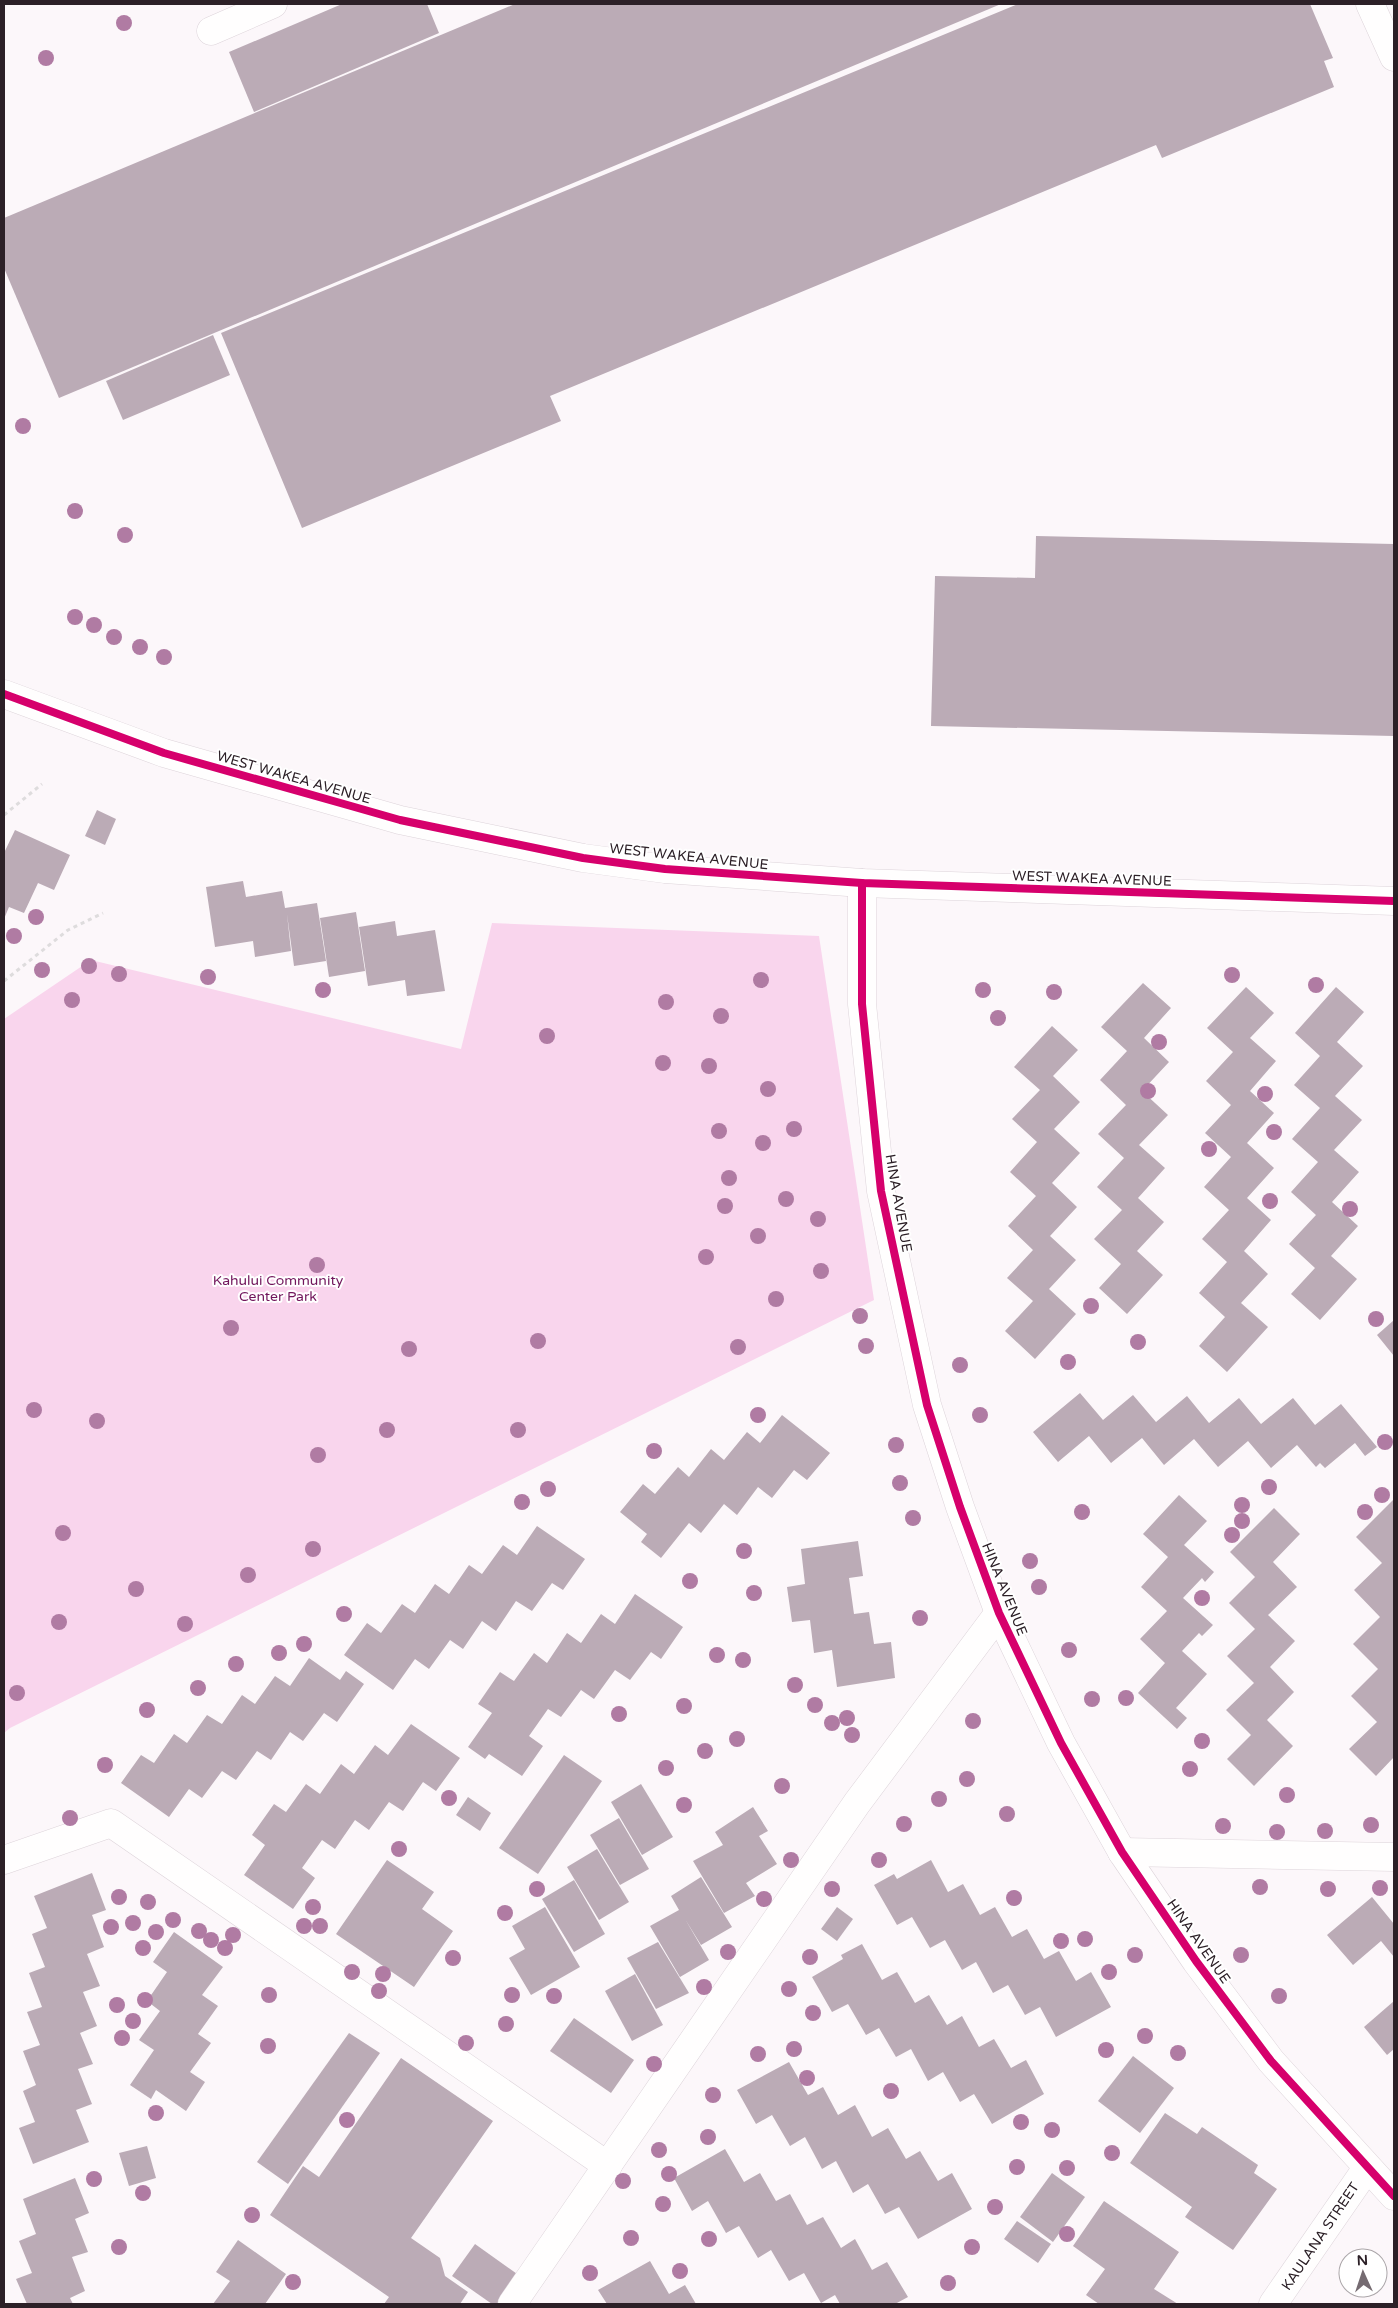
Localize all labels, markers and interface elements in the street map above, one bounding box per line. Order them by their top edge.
street label: WEST WAKEA AVENUE [215,747,373,808]
street label: WEST WAKEA AVENUE [609,840,769,873]
street label: WEST WAKEA AVENUE [1012,867,1172,890]
street label: HINA AVENUE [882,1153,915,1253]
park label: Kahului Community Center Park [213,1272,344,1305]
street label: HINA AVENUE [978,1540,1031,1638]
street label: HINA AVENUE [1163,1896,1234,1987]
street label: KAULANA STREET [1278,2179,1362,2293]
north arrow [1338,2248,1388,2298]

